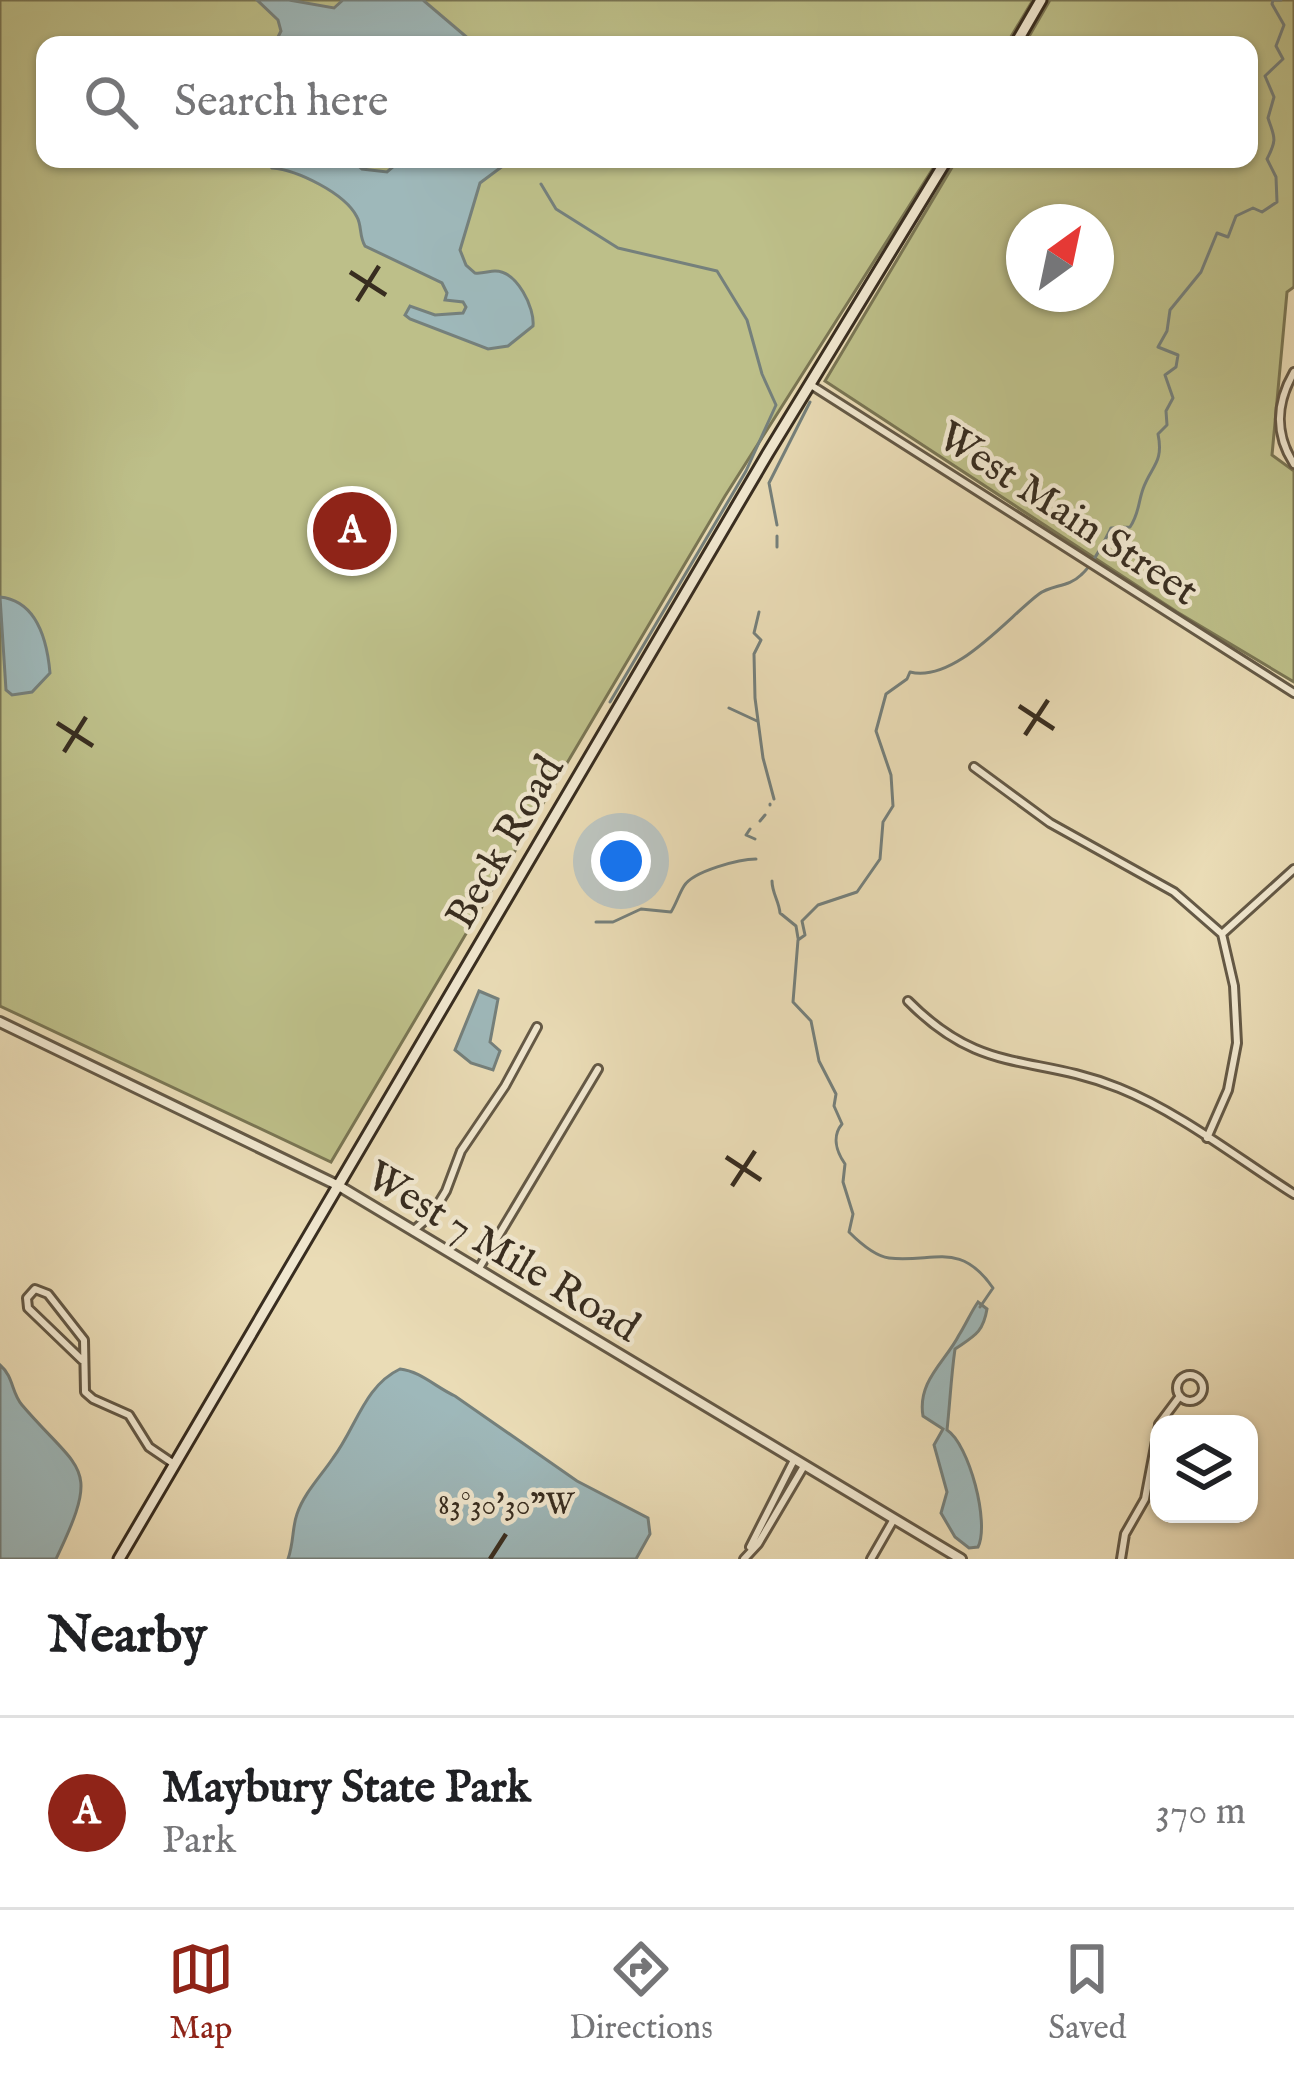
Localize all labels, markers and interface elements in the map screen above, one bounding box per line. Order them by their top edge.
search box [36,36,1258,168]
icon: search [78,69,144,135]
text: Search here [174,74,388,131]
north arrow [1006,204,1114,312]
street label: West Main Street [927,411,1207,619]
pin: A [313,486,391,576]
street label: Beck Road [435,746,577,939]
your location [591,831,651,891]
street label: West 7 Mile Road [356,1151,649,1356]
map controls [1150,1415,1258,1523]
button: layers [1150,1415,1258,1523]
text: 83°30'30"W [438,1487,575,1525]
text: Nearby [48,1605,207,1670]
text: Maybury State Park [162,1760,531,1817]
text: A [74,1788,100,1837]
text: 370 m [1155,1788,1246,1837]
text: Park [162,1817,236,1866]
tab: Map [168,1936,234,2050]
tab: Directions [569,1936,713,2050]
tab: Saved [1048,1936,1126,2050]

